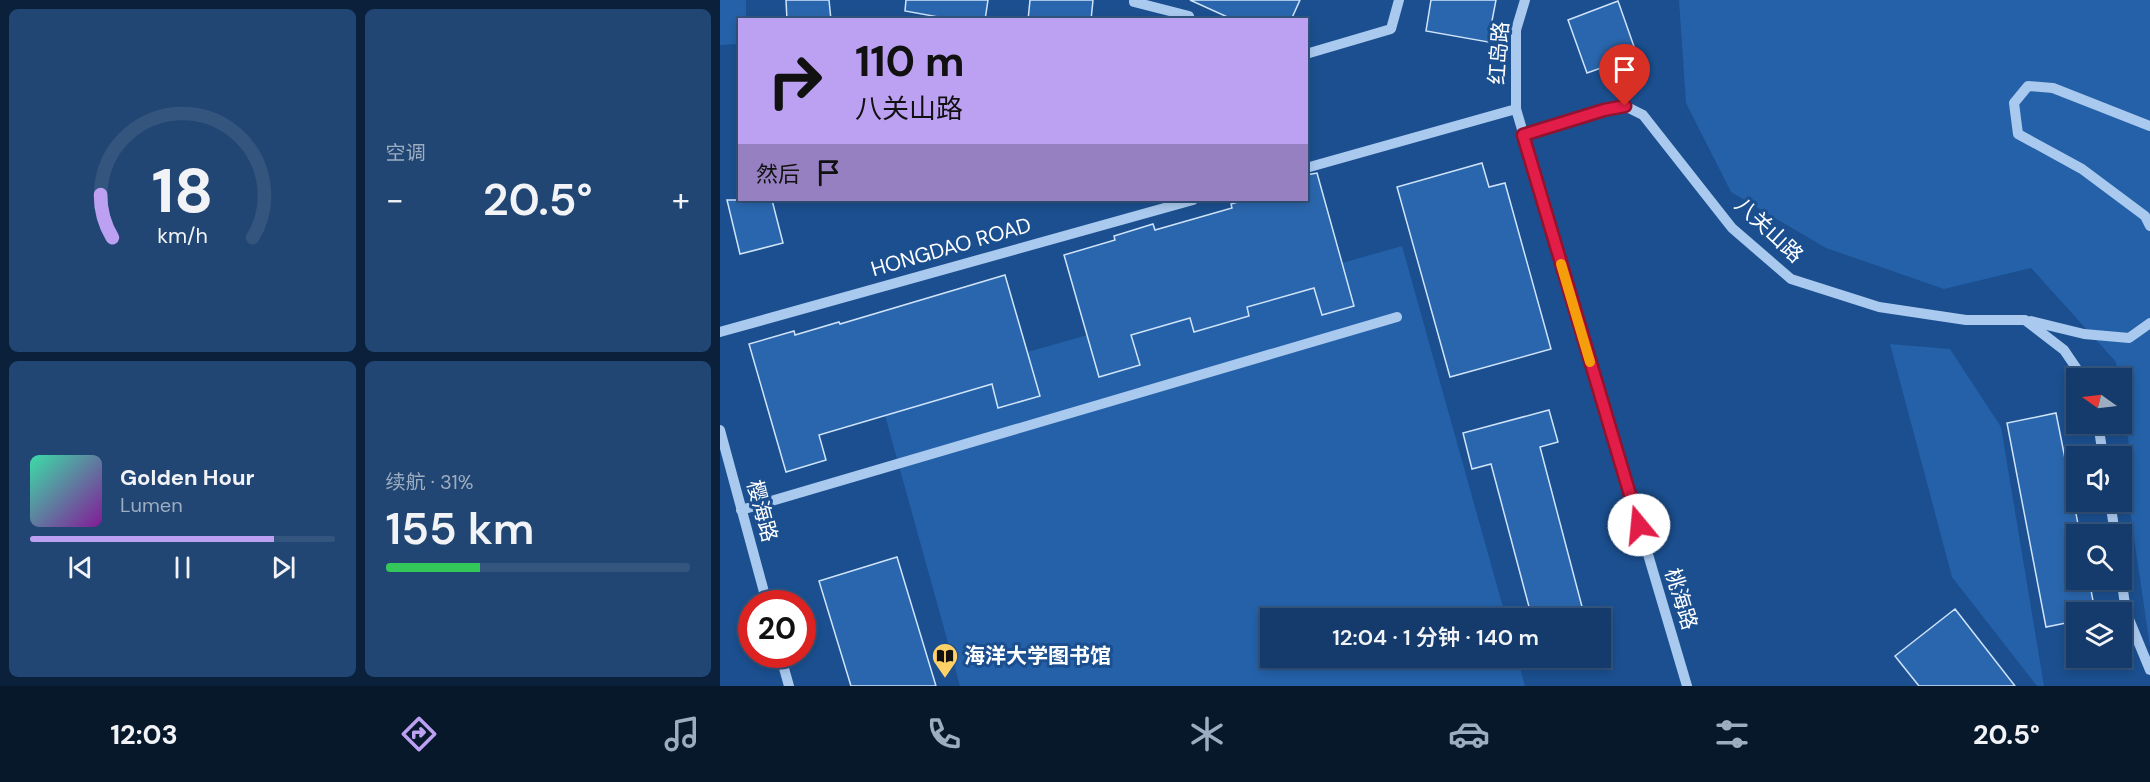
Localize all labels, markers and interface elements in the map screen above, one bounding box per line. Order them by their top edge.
street label: 红岛路 [1483,21,1515,85]
text: 110 m [855,34,965,89]
icon: right [756,42,834,120]
pin [1599,44,1650,106]
icon: arrive [1608,53,1641,86]
text: 八关山路 [855,91,963,126]
text: 空调 [386,140,426,166]
text: 18 [151,150,213,231]
icon: arrive [812,156,845,189]
text: 然后 [756,160,800,189]
text: 20.5° [483,170,593,229]
text: − [386,178,404,221]
text: + [672,178,690,221]
street label: 八关山路 [1729,191,1809,269]
street label: HONGDAO ROAD [868,211,1034,283]
text: km/h [157,222,208,250]
north arrow [2066,368,2132,434]
map controls [2066,368,2132,668]
button: sound [2066,446,2132,512]
text: Golden Hour [120,463,255,492]
text: 续航 · 31% [386,469,474,495]
street label: 樱海路 [740,477,784,545]
text: Lumen [120,492,183,518]
position arrow [1607,493,1671,557]
text: 155 km [386,499,534,558]
button: search [2066,524,2132,590]
icon: previous [64,551,97,584]
icon: pause [166,551,199,584]
icon: next [267,551,300,584]
street label: 桃海路 [1658,565,1704,633]
speed limit sign: 20 [738,590,816,668]
button: layers [2066,602,2132,668]
text: 12:04 · 1 分钟 · 140 m [1332,623,1539,652]
library icon: 海洋大学图书馆 [930,641,960,679]
place label: 海洋大学图书馆 [964,642,1111,670]
icon: directions [398,713,440,755]
icon: music [661,713,703,755]
icon: phone [923,713,965,755]
icon: climate [1186,713,1228,755]
icon: car [1448,713,1490,755]
icon: filters [1711,713,1753,755]
text: 12:03 [110,717,178,752]
text: 20.5° [1973,717,2040,752]

